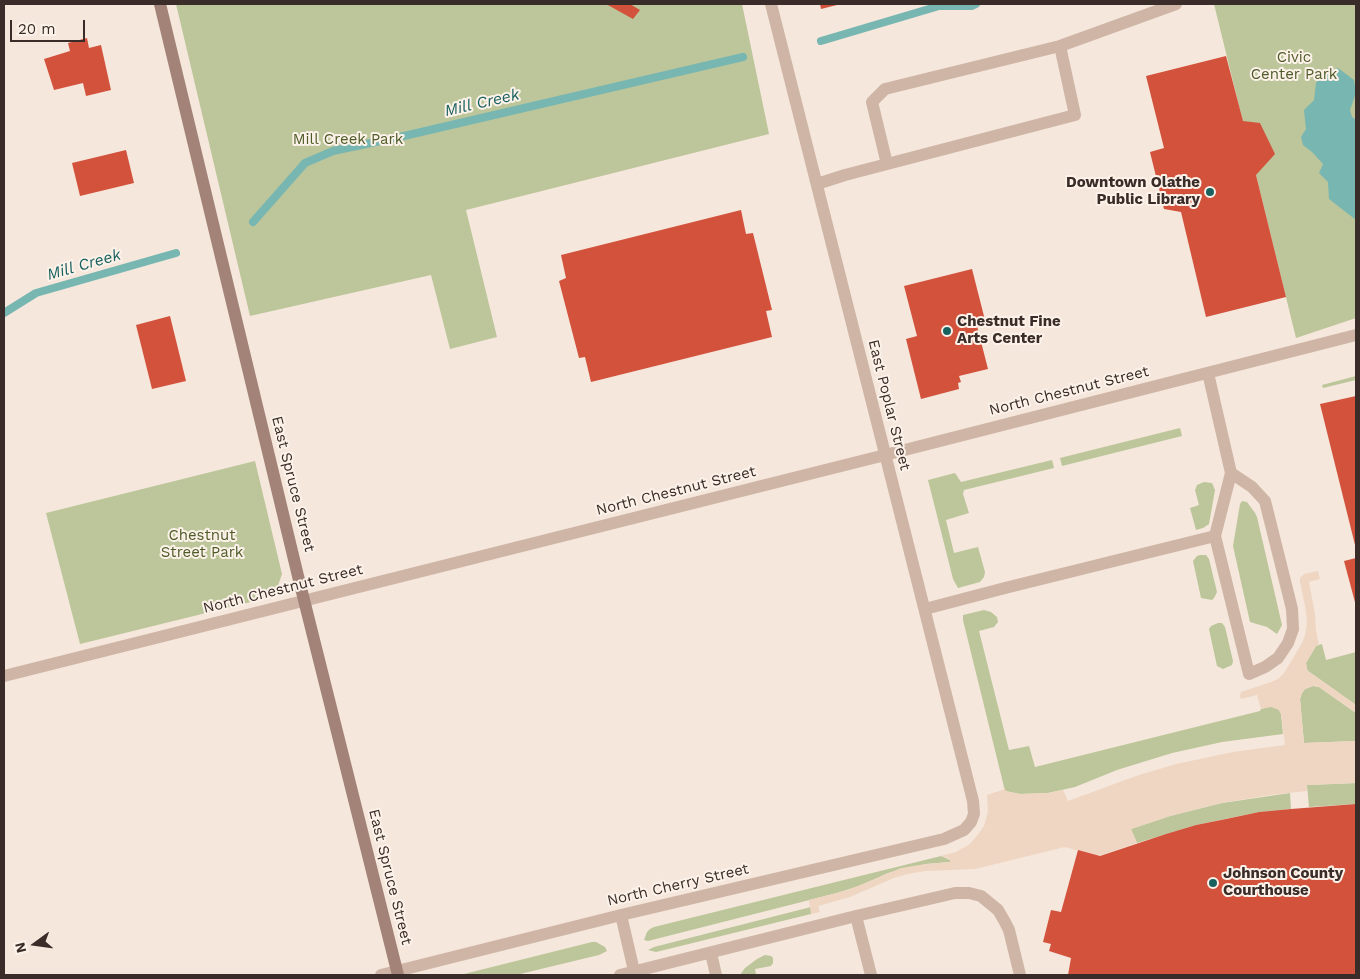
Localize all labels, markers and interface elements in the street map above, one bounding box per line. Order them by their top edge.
scale bar [12,10,88,42]
text: 20 m [18,20,56,38]
park label: Civic Center Park [1251,49,1337,84]
water label: Mill Creek [443,85,521,121]
park label: Mill Creek Park [293,131,403,149]
place label: Downtown Olathe Public Library [1066,174,1200,209]
marker: Downtown Olathe Public Library [1204,186,1216,198]
water label: Mill Creek [45,245,123,285]
place label: Chestnut Fine Arts Center [957,313,1061,348]
marker: Chestnut Fine Arts Center [941,325,953,337]
street label: East Poplar Street [864,338,914,472]
street label: North Chestnut Street [987,362,1151,420]
street label: East Spruce Street [267,414,319,554]
street label: North Chestnut Street [594,462,758,520]
park label: Chestnut Street Park [161,527,243,562]
street label: North Chestnut Street [201,560,365,618]
street label: East Spruce Street [364,807,416,947]
street label: North Cherry Street [605,860,751,910]
place label: Johnson County Courthouse [1223,865,1343,900]
marker: Johnson County Courthouse [1207,877,1219,889]
north arrow [10,919,60,969]
text: N [11,941,29,955]

